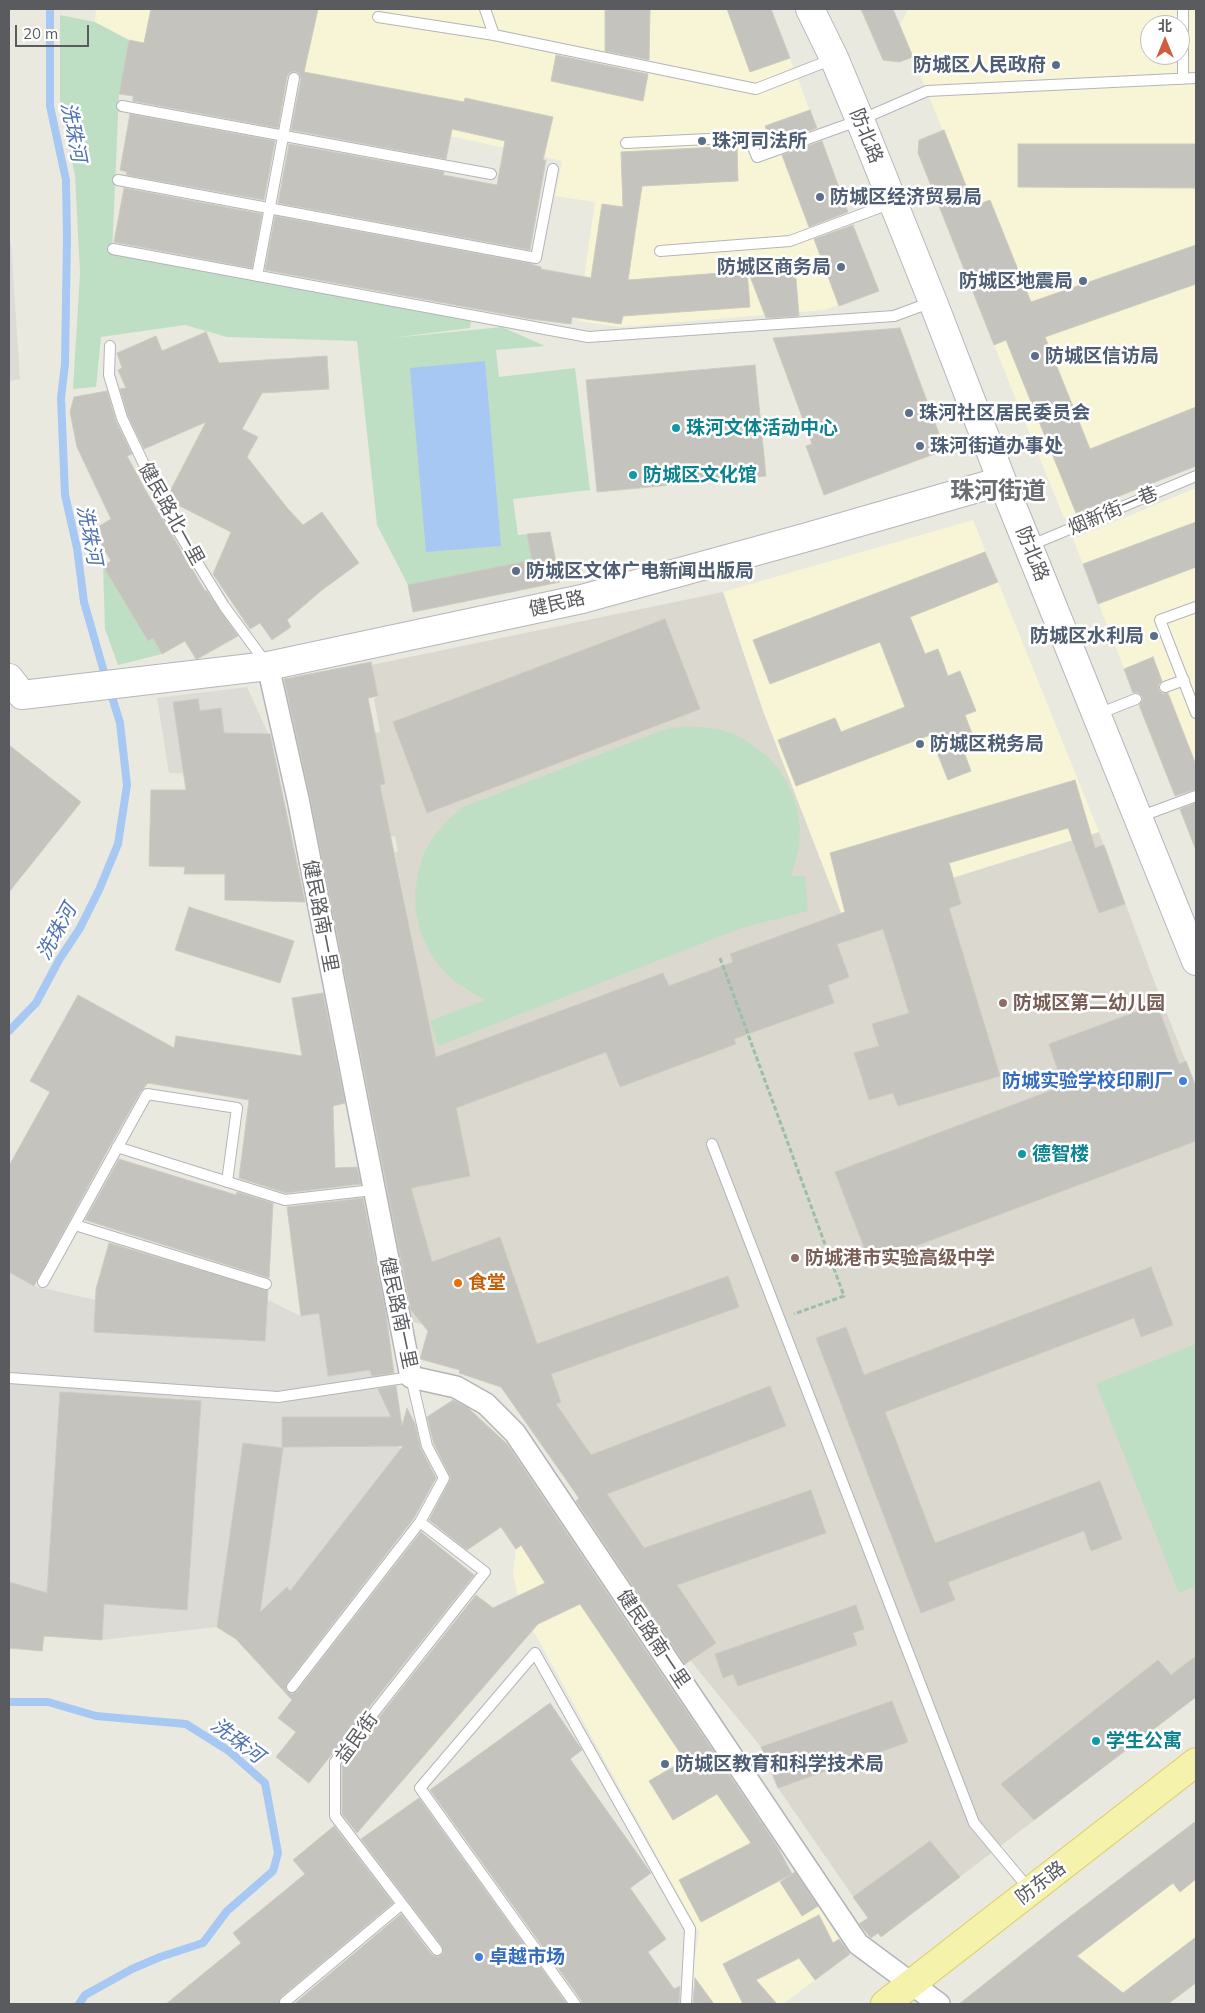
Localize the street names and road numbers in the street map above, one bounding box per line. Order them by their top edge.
street label: 防北路 [845,105,887,167]
street label: 健民路北一里 [133,459,209,569]
street label: 烟新街一巷 [1065,482,1161,540]
street label: 防北路 [1011,523,1053,585]
street label: 健民路 [527,586,587,622]
street label: 健民路南一里 [298,858,342,974]
street label: 健民路南一里 [375,1255,421,1371]
street label: 健民路南一里 [612,1585,694,1693]
street label: 益民街 [331,1708,383,1768]
street label: 防东路 [1012,1856,1070,1910]

